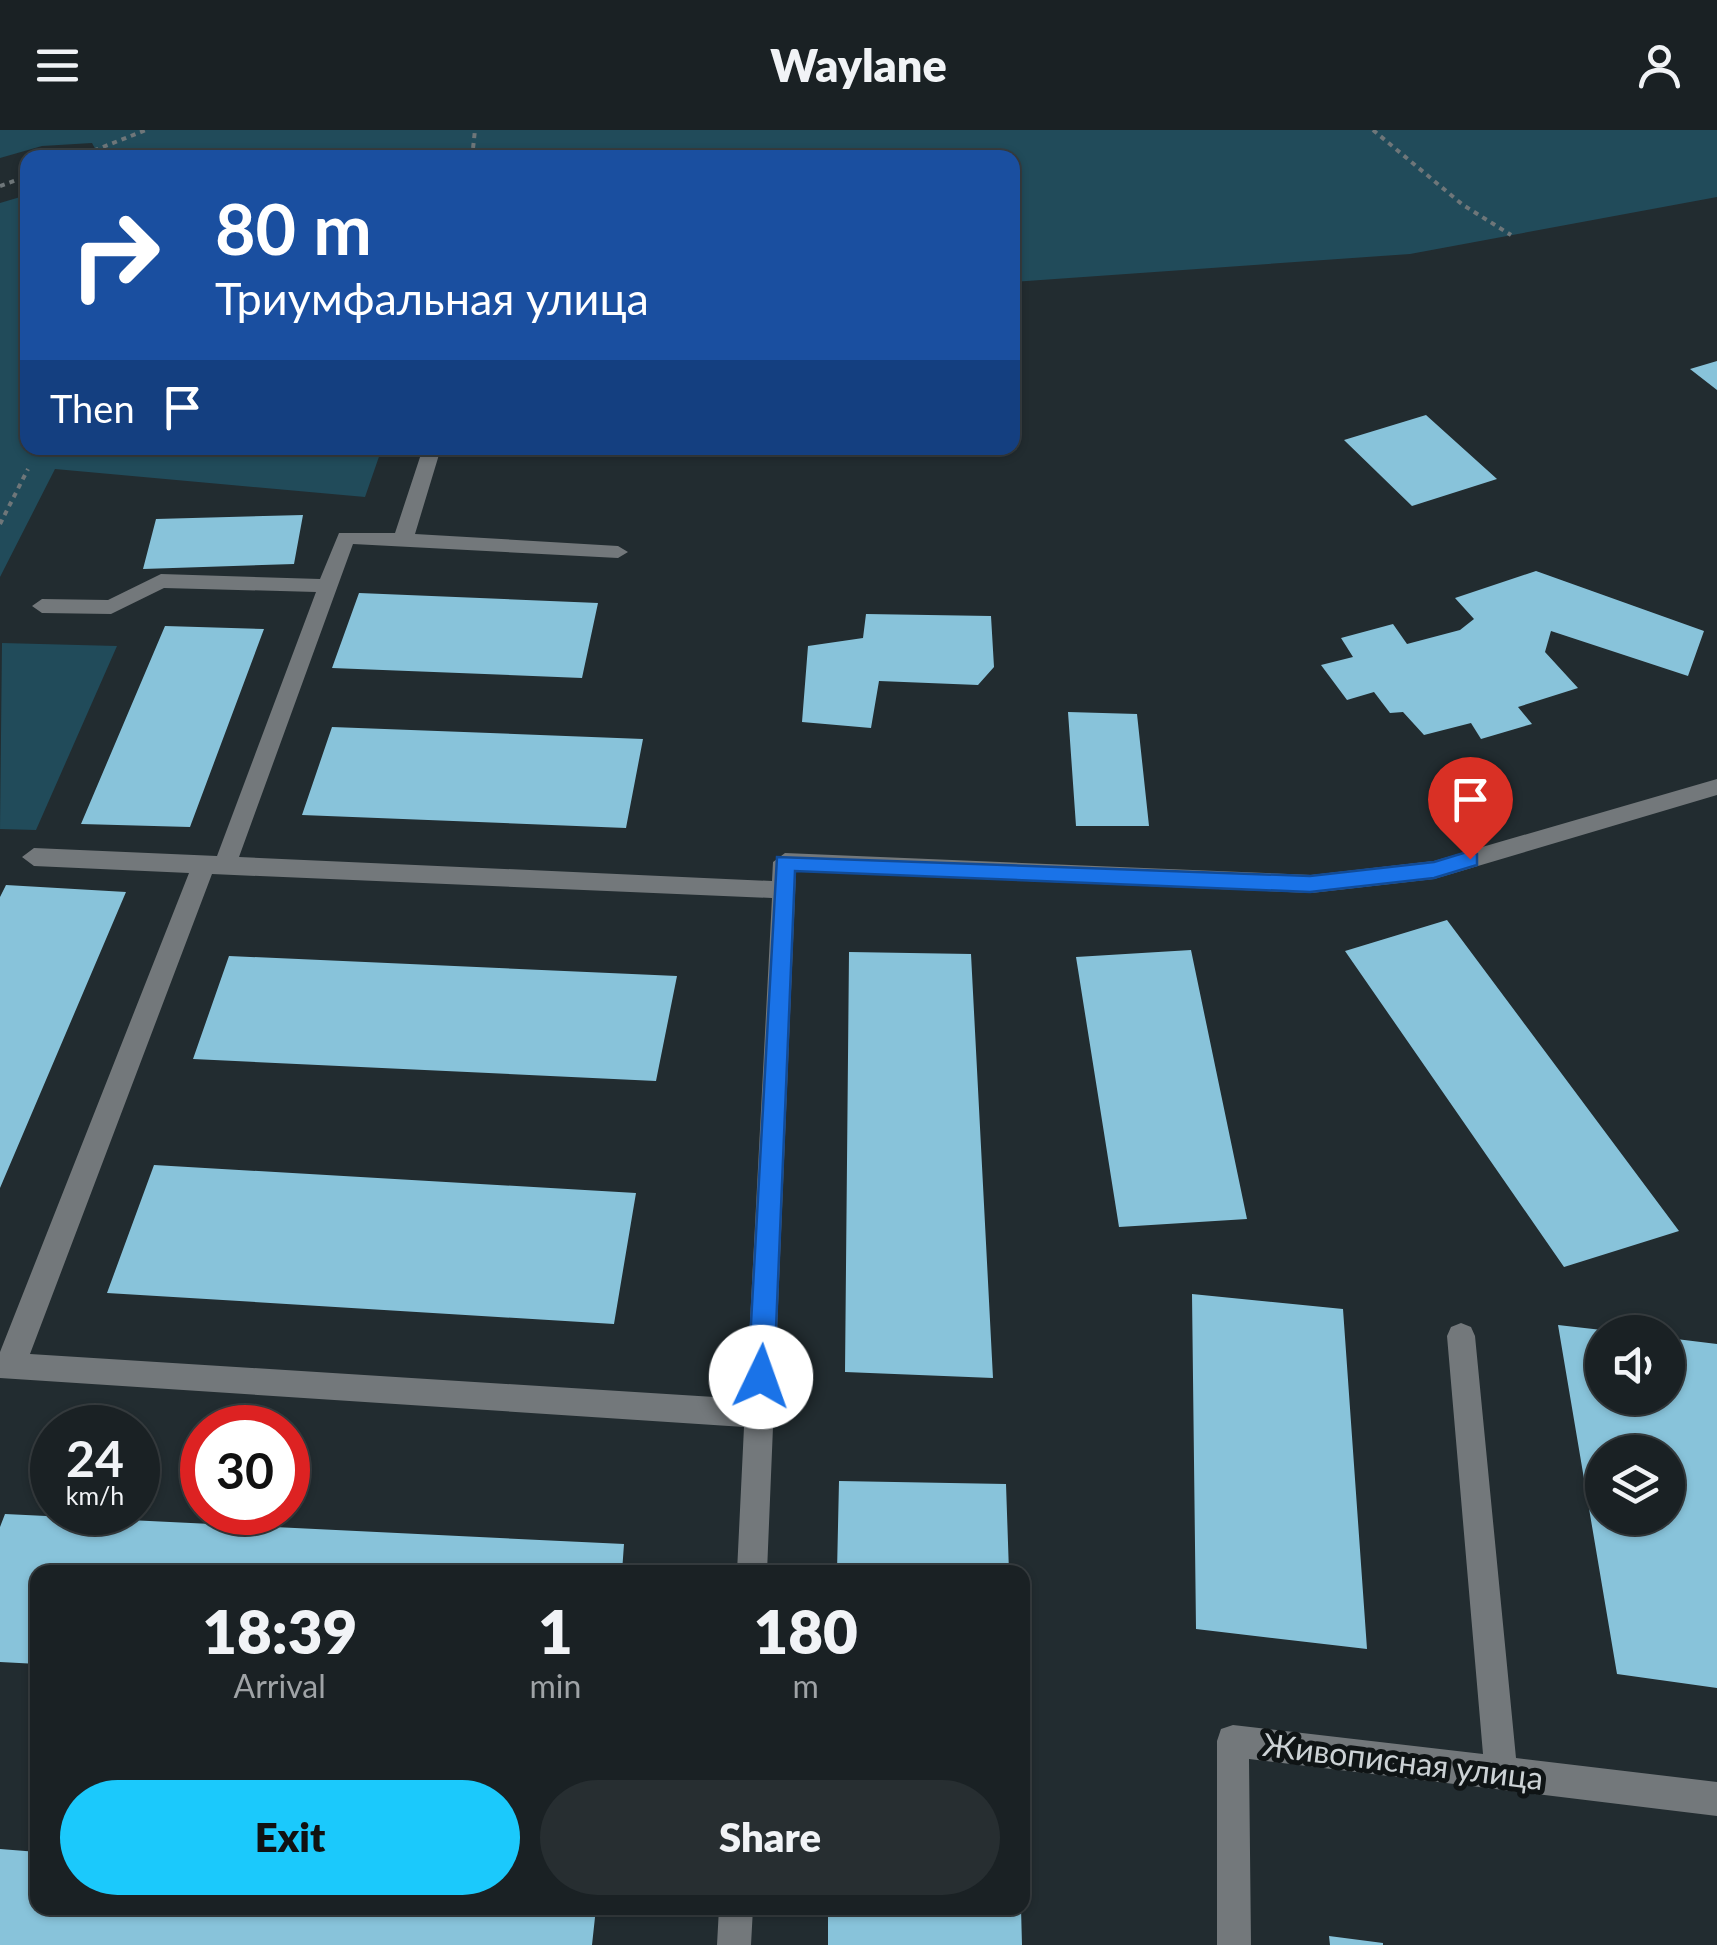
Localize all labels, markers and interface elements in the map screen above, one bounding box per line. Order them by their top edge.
icon: menu [30,38,85,93]
text: Waylane [770,38,947,92]
icon: person [1632,38,1687,93]
text: 80 m [215,186,372,270]
icon: right [50,190,180,320]
text: Триумфальная улица [215,271,649,325]
icon: arrive [155,380,210,435]
text: Then [50,385,135,431]
pin [1428,757,1513,860]
icon: arrive [1443,772,1498,827]
map controls [1585,1315,1685,1535]
button: sound [1585,1315,1685,1415]
position arrow [709,1325,813,1429]
speed limit sign: 30 [180,1405,310,1535]
text: 24 [66,1428,124,1488]
button: layers [1585,1435,1685,1535]
text: km/h [66,1480,124,1510]
text: 18:39 [202,1595,357,1667]
text: 1 [538,1595,573,1667]
text: 180 [753,1595,858,1667]
text: Arrival [234,1666,326,1705]
text: min [529,1666,581,1705]
text: m [792,1666,819,1705]
street label: Живописная улица [1261,1724,1546,1797]
button: Exit [60,1780,520,1895]
button: Share [540,1780,1000,1895]

